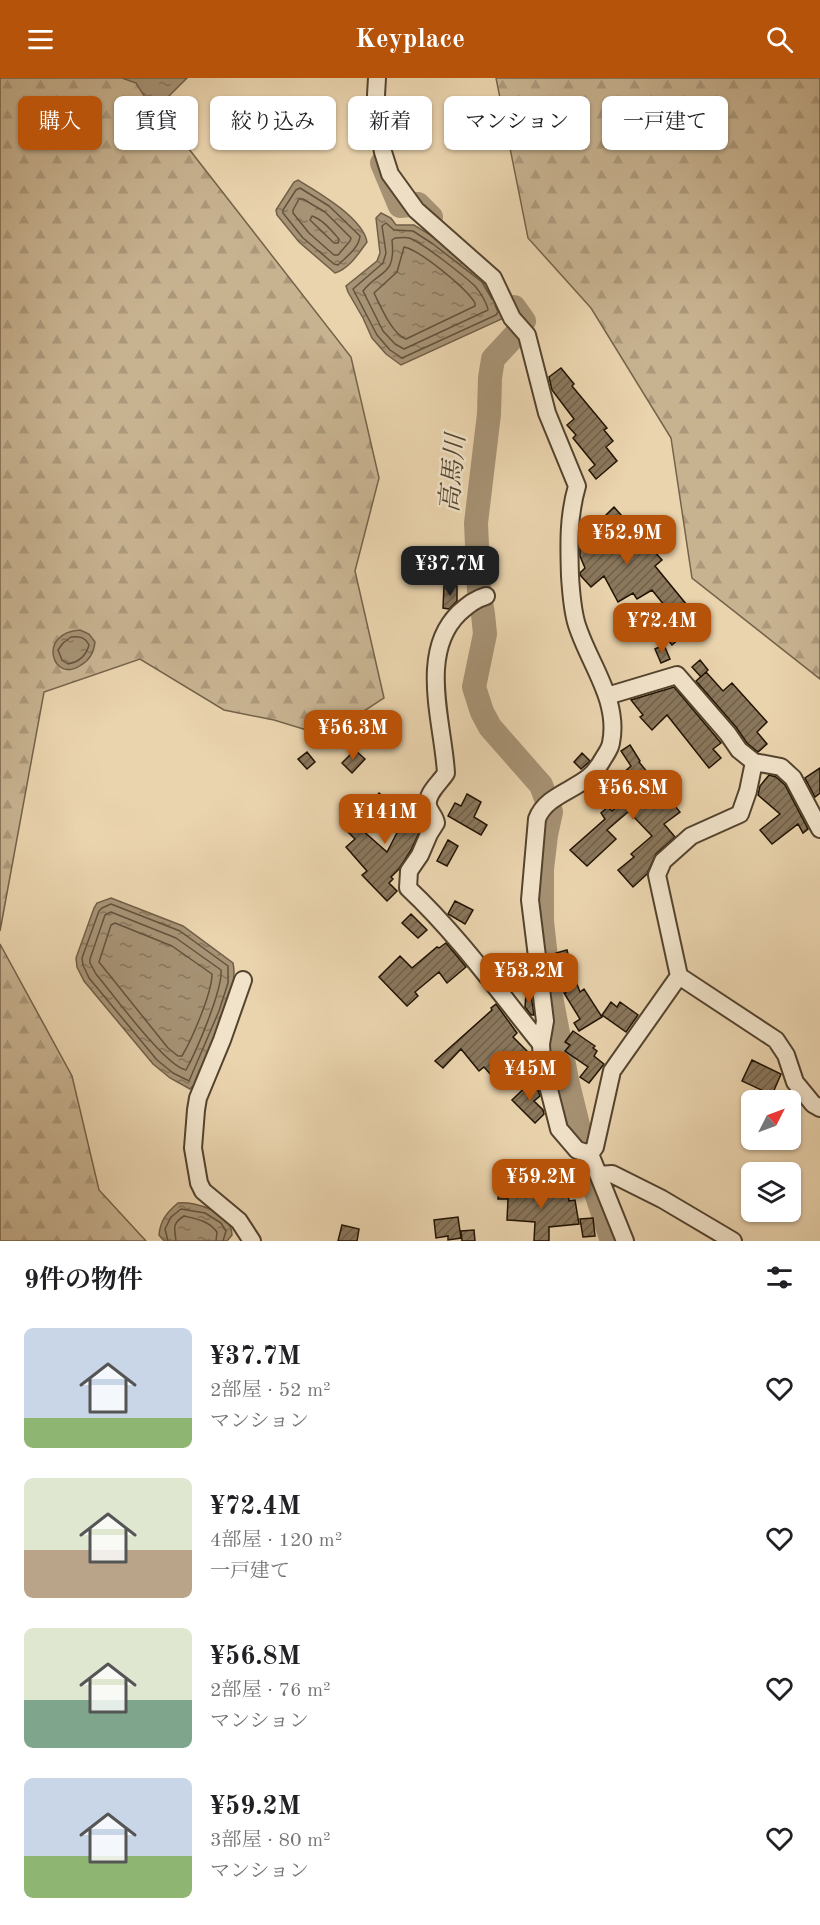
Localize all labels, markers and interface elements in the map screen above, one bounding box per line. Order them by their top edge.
icon: menu [24,23,57,56]
icon: search [763,23,796,56]
text: Keyplace [355,26,465,53]
chip: 購入 [18,96,102,150]
chip: 賃貸 [114,96,198,150]
chip: 絞り込み [210,96,336,150]
chip: 新着 [348,96,432,150]
chip: マンション [444,96,590,150]
chip: 一戸建て [602,96,728,150]
water label: 高馬川 [436,430,471,513]
pin: ¥52.9M [578,515,676,566]
text: ¥52.9M [592,524,662,544]
pin: ¥37.7M [401,546,499,597]
text: ¥37.7M [415,555,485,575]
pin: ¥72.4M [613,603,711,654]
text: ¥72.4M [627,612,697,632]
pin: ¥56.3M [304,710,402,761]
text: ¥56.3M [318,719,388,739]
pin: ¥56.8M [584,770,682,821]
text: ¥56.8M [598,779,668,799]
pin: ¥141M [343,794,427,845]
text: ¥141M [353,803,417,823]
pin: ¥53.2M [480,953,578,1004]
text: ¥53.2M [494,962,564,982]
pin: ¥45M [494,1051,566,1102]
text: ¥45M [504,1060,556,1080]
north arrow [741,1090,801,1150]
map controls [741,1090,801,1222]
pin: ¥59.2M [492,1159,590,1210]
button: layers [741,1162,801,1222]
text: ¥59.2M [506,1168,576,1188]
icon: filters [763,1261,796,1294]
text: 9件の物件 [24,1268,143,1294]
text: ¥37.7M [210,1344,301,1370]
icon: home [72,1352,144,1424]
icon: heart [763,1372,796,1405]
text: 2部屋 · 52 m² [210,1381,331,1401]
text: マンション [210,1412,309,1432]
text: ¥72.4M [210,1494,301,1520]
icon: home [72,1502,144,1574]
icon: heart [763,1522,796,1555]
text: 4部屋 · 120 m² [210,1531,342,1551]
text: 一戸建て [210,1562,290,1582]
text: ¥56.8M [210,1644,301,1670]
icon: home [72,1652,144,1724]
icon: heart [763,1672,796,1705]
text: 2部屋 · 76 m² [210,1681,331,1701]
text: マンション [210,1712,309,1732]
text: ¥59.2M [210,1794,301,1820]
icon: home [72,1802,144,1874]
icon: heart [763,1822,796,1855]
text: 3部屋 · 80 m² [210,1831,331,1851]
text: マンション [210,1862,309,1882]

